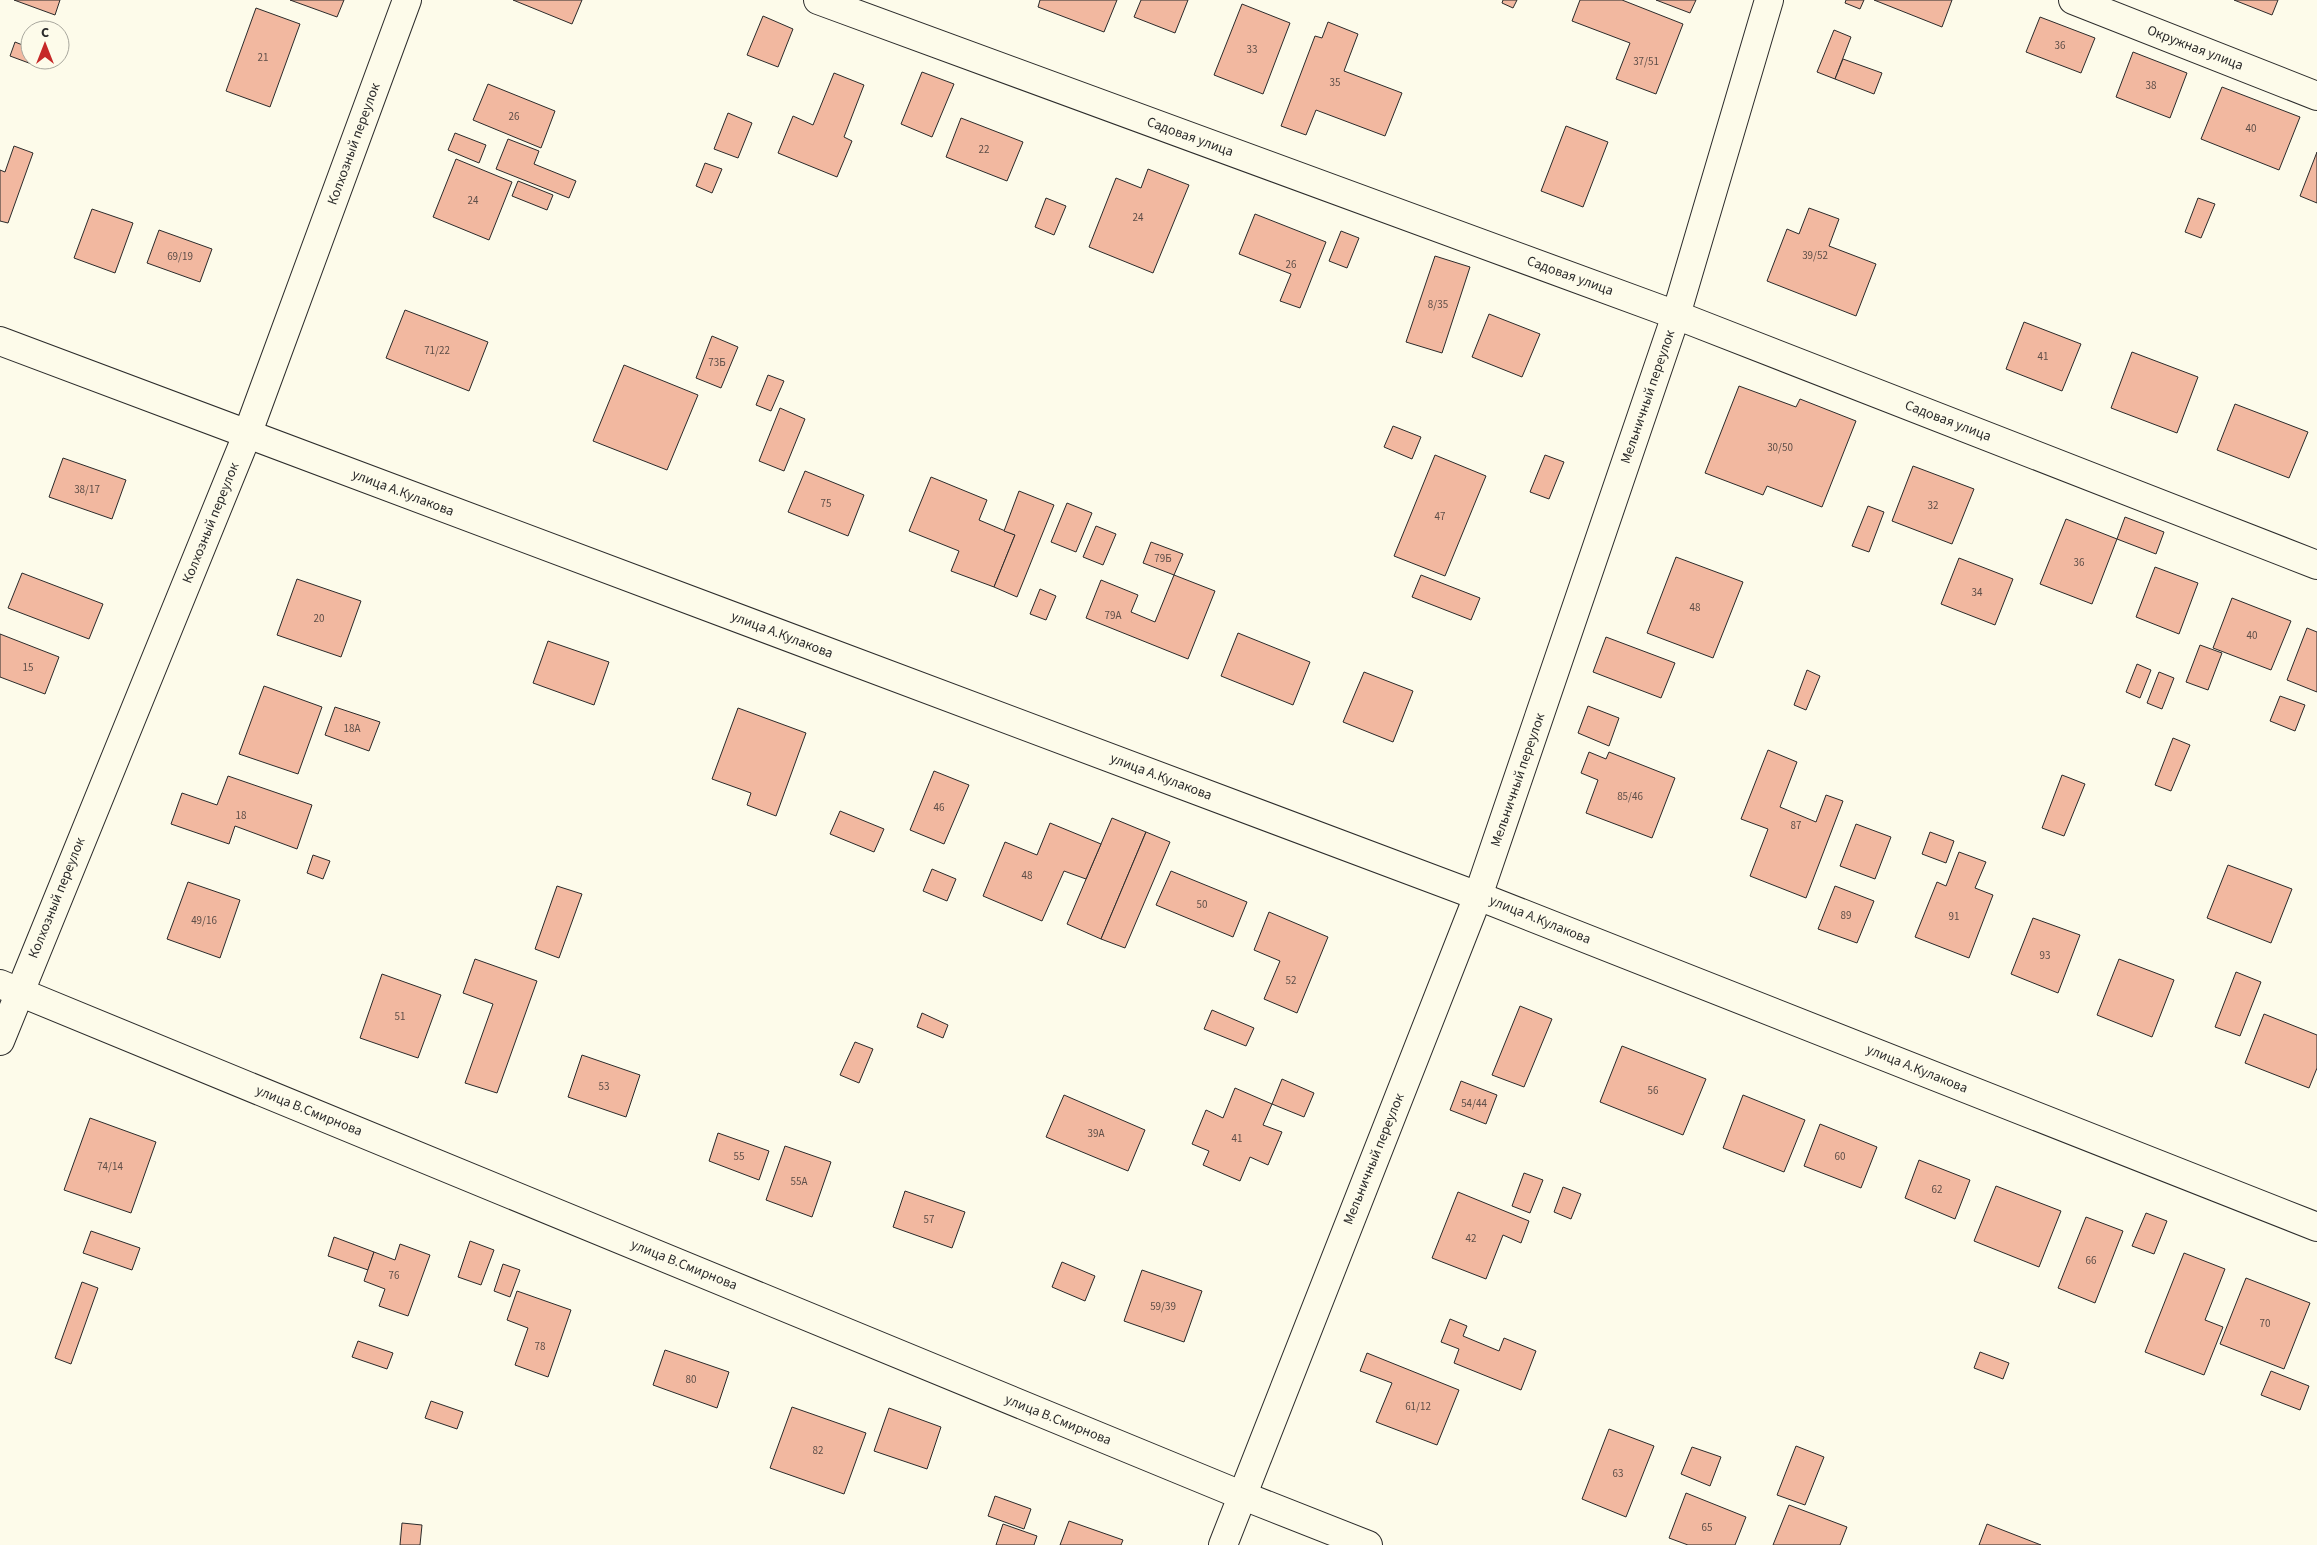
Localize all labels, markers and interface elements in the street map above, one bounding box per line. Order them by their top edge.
north arrow [20,20,70,70]
street label: Окружная улица [2144,20,2246,76]
text: С [41,23,49,43]
house number: 36 [2055,38,2066,53]
house number: 33 [1247,42,1257,57]
house number: 21 [258,50,268,65]
house number: 37/51 [1633,54,1659,69]
house number: 35 [1330,75,1340,90]
house number: 38 [2146,78,2157,93]
street label: Колхозный переулок [323,80,385,208]
house number: 26 [509,109,520,124]
street label: Садовая улица [1144,112,1236,162]
house number: 40 [2246,121,2256,136]
house number: 22 [979,142,989,157]
house number: 24 [468,193,479,208]
house number: 24 [1133,210,1144,225]
house number: 39/52 [1802,248,1828,263]
house number: 69/19 [167,249,193,264]
street label: Садовая улица [1524,251,1616,301]
house number: 26 [1286,257,1297,272]
house number: 8/35 [1428,297,1448,312]
street label: Мельничный переулок [1616,327,1680,467]
house number: 71/22 [424,343,450,358]
house number: 41 [2038,349,2048,364]
house number: 73Б [708,355,726,370]
street label: Садовая улица [1902,395,1994,447]
house number: 30/50 [1767,440,1793,455]
street label: Колхозный переулок [178,460,244,586]
street label: улица А.Кулакова [349,464,457,522]
house number: 38/17 [74,482,100,497]
house number: 75 [821,496,831,511]
house number: 32 [1928,498,1938,513]
house number: 47 [1435,509,1445,524]
house number: 79Б [1154,551,1172,566]
house number: 36 [2074,555,2085,570]
house number: 34 [1972,585,1983,600]
house number: 48 [1690,600,1701,615]
street label: улица А.Кулакова [728,606,836,664]
house number: 79А [1105,608,1121,623]
house number: 20 [314,611,324,626]
house number: 40 [2247,628,2257,643]
house number: 15 [23,660,33,675]
street label: Мельничный переулок [1486,710,1550,850]
house number: 18А [344,721,360,736]
street label: улица А.Кулакова [1107,748,1215,806]
house number: 85/46 [1617,789,1643,804]
house number: 46 [934,800,945,815]
house number: 18 [236,808,247,823]
house number: 87 [1791,818,1801,833]
street label: Колхозный переулок [24,835,90,961]
house number: 48 [1022,868,1033,883]
street label: улица А.Кулакова [1486,891,1594,949]
house number: 50 [1197,897,1207,912]
house number: 89 [1841,908,1851,923]
house number: 91 [1949,909,1959,924]
house number: 49/16 [191,913,217,928]
house number: 93 [2040,948,2050,963]
house number: 52 [1286,973,1296,988]
house number: 51 [395,1009,405,1024]
street label: улица А.Кулакова [1863,1040,1971,1098]
house number: 53 [599,1079,609,1094]
street label: улица В.Смирнова [253,1080,365,1142]
house number: 56 [1648,1083,1659,1098]
street label: Мельничный переулок [1338,1090,1410,1228]
house number: 54/44 [1461,1096,1487,1111]
house number: 39А [1088,1126,1104,1141]
house number: 41 [1232,1131,1242,1146]
house number: 55 [734,1149,744,1164]
house number: 60 [1835,1149,1845,1164]
house number: 74/14 [97,1159,123,1174]
house number: 55А [791,1174,807,1189]
house number: 62 [1932,1182,1942,1197]
house number: 57 [924,1212,934,1227]
house number: 42 [1466,1231,1476,1246]
street label: улица В.Смирнова [628,1234,740,1296]
house number: 66 [2086,1253,2097,1268]
house number: 76 [389,1268,400,1283]
house number: 59/39 [1150,1299,1176,1314]
house number: 70 [2260,1316,2270,1331]
house number: 78 [535,1339,546,1354]
house number: 80 [686,1372,696,1387]
street label: улица В.Смирнова [1002,1389,1114,1451]
house number: 61/12 [1405,1399,1431,1414]
house number: 82 [813,1443,823,1458]
house number: 63 [1613,1466,1623,1481]
house number: 65 [1702,1520,1712,1535]

